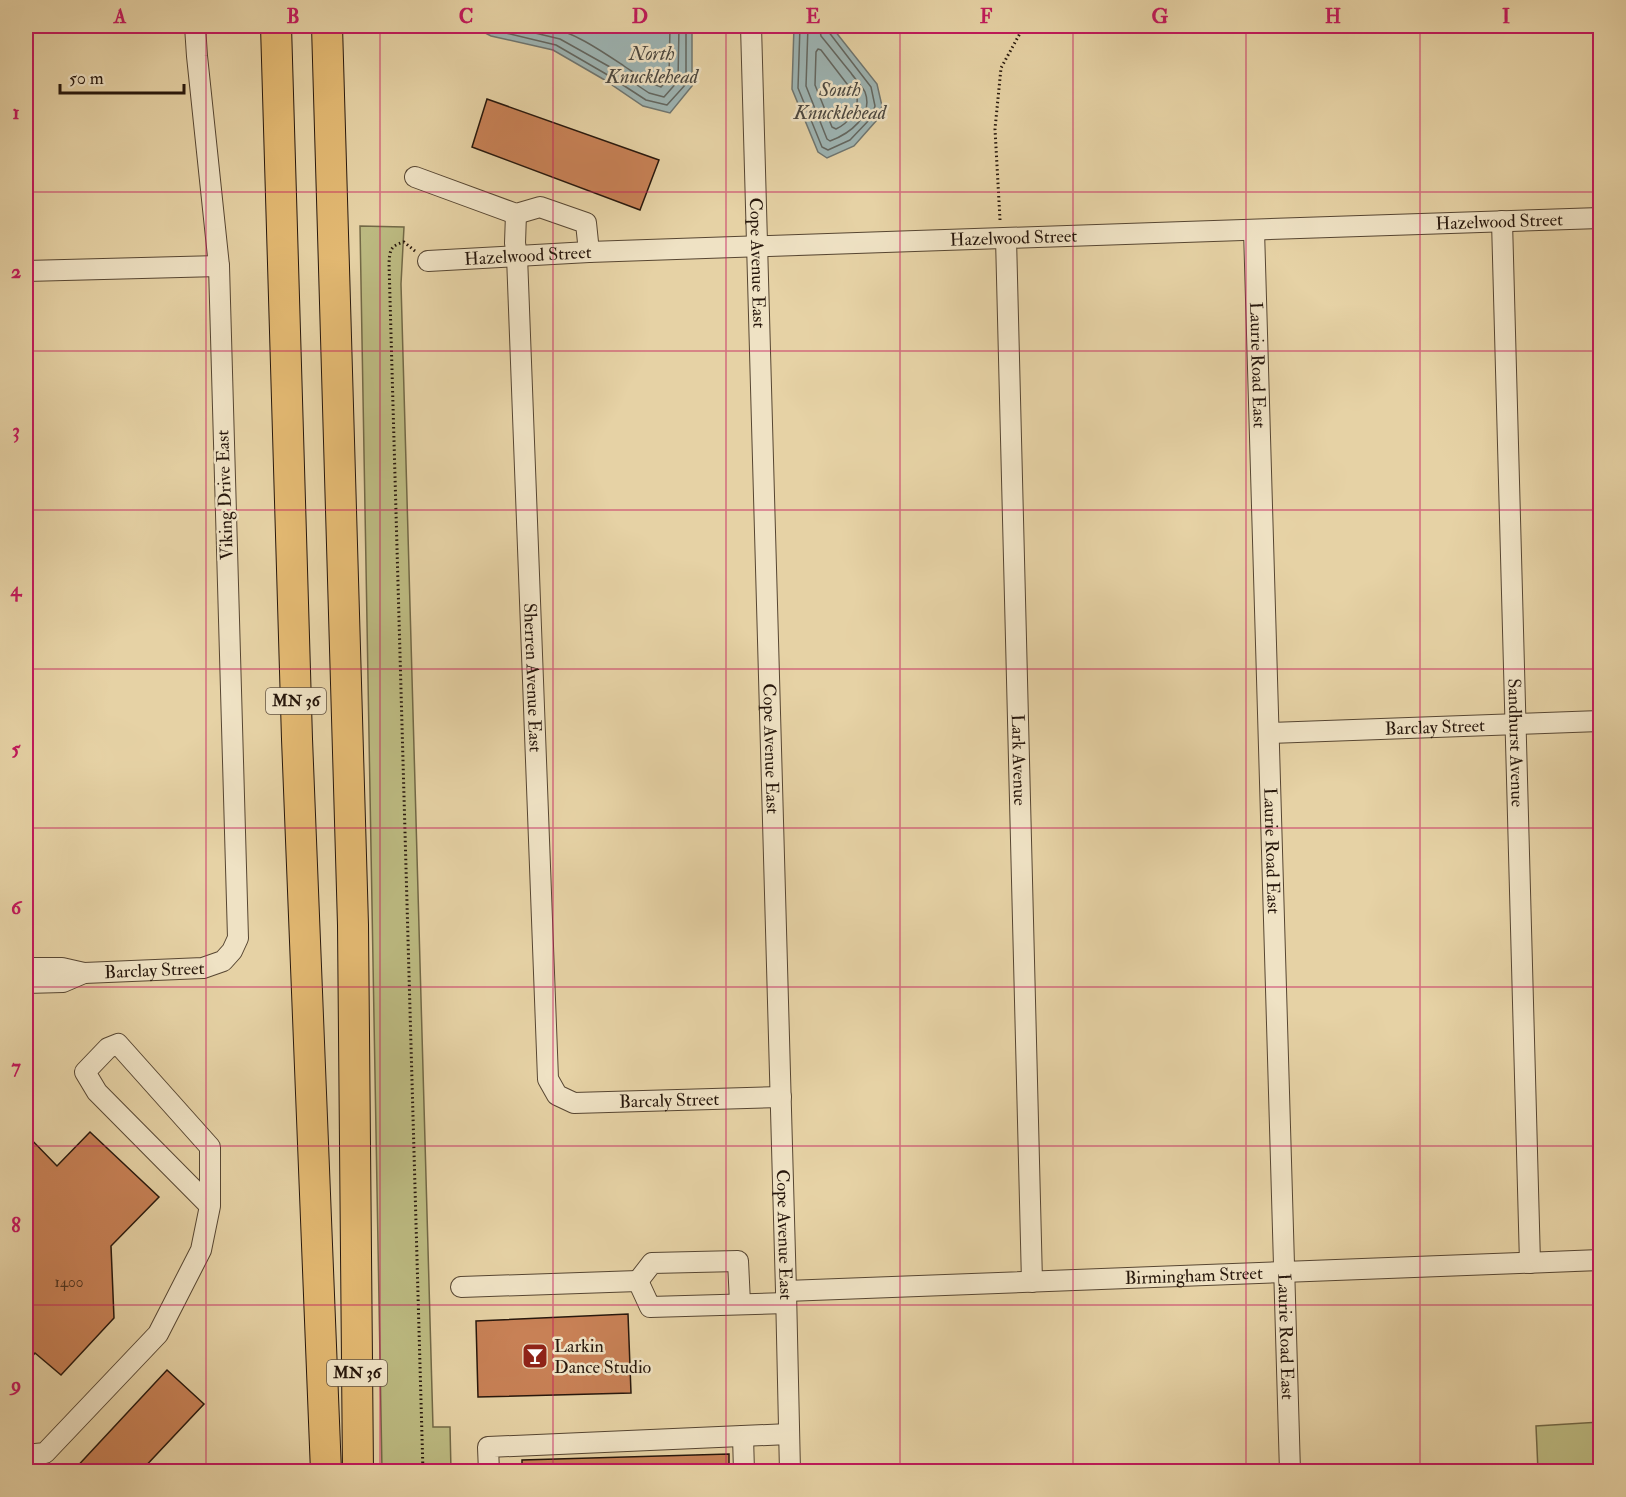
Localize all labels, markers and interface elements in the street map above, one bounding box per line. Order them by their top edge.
text: A [113,4,127,29]
text: B [286,4,300,29]
text: C [459,4,473,29]
text: D [632,4,648,29]
text: E [806,4,821,29]
text: F [980,4,993,29]
text: G [1152,4,1169,29]
text: H [1325,4,1341,29]
text: I [1502,4,1510,29]
water label: North Knucklehead [605,41,700,89]
scale bar [60,57,184,95]
text: 50 m [69,67,104,90]
water label: South Knucklehead [793,77,888,125]
text: 1 [12,100,20,125]
street label: Cope Avenue East [744,197,771,329]
street label: Hazelwood Street [1435,208,1563,235]
street label: Hazelwood Street [949,224,1078,251]
street label: Hazelwood Street [464,240,592,270]
text: 2 [11,259,21,284]
street label: Laurie Road East [1245,301,1271,429]
text: 3 [12,418,20,443]
street label: Viking Drive East [211,429,239,560]
text: 4 [10,577,23,602]
street label: Sherren Avenue East [519,602,547,753]
street label: Sandhurst Avenue [1503,678,1529,808]
street label: Cope Avenue East [758,683,784,815]
road number: MN 36 [266,688,326,714]
street label: Lark Avenue [1006,714,1032,806]
street label: Barclay Street [1384,714,1485,740]
text: 5 [12,736,22,761]
street label: Laurie Road East [1259,787,1285,914]
text: 6 [11,895,23,920]
street label: Barclay Street [104,956,205,984]
text: 7 [11,1054,21,1079]
street label: Barcaly Street [619,1087,720,1113]
street label: Cope Avenue East [771,1169,798,1300]
text: 8 [11,1213,21,1238]
street label: Birmingham Street [1124,1261,1263,1290]
house number: 1400 [55,1273,83,1292]
street label: Laurie Road East [1273,1273,1299,1400]
place label: Larkin Dance Studio [554,1335,652,1379]
bar icon: Larkin Dance Studio [520,1341,550,1371]
road number: MN 36 [327,1360,387,1386]
text: 9 [9,1372,21,1397]

